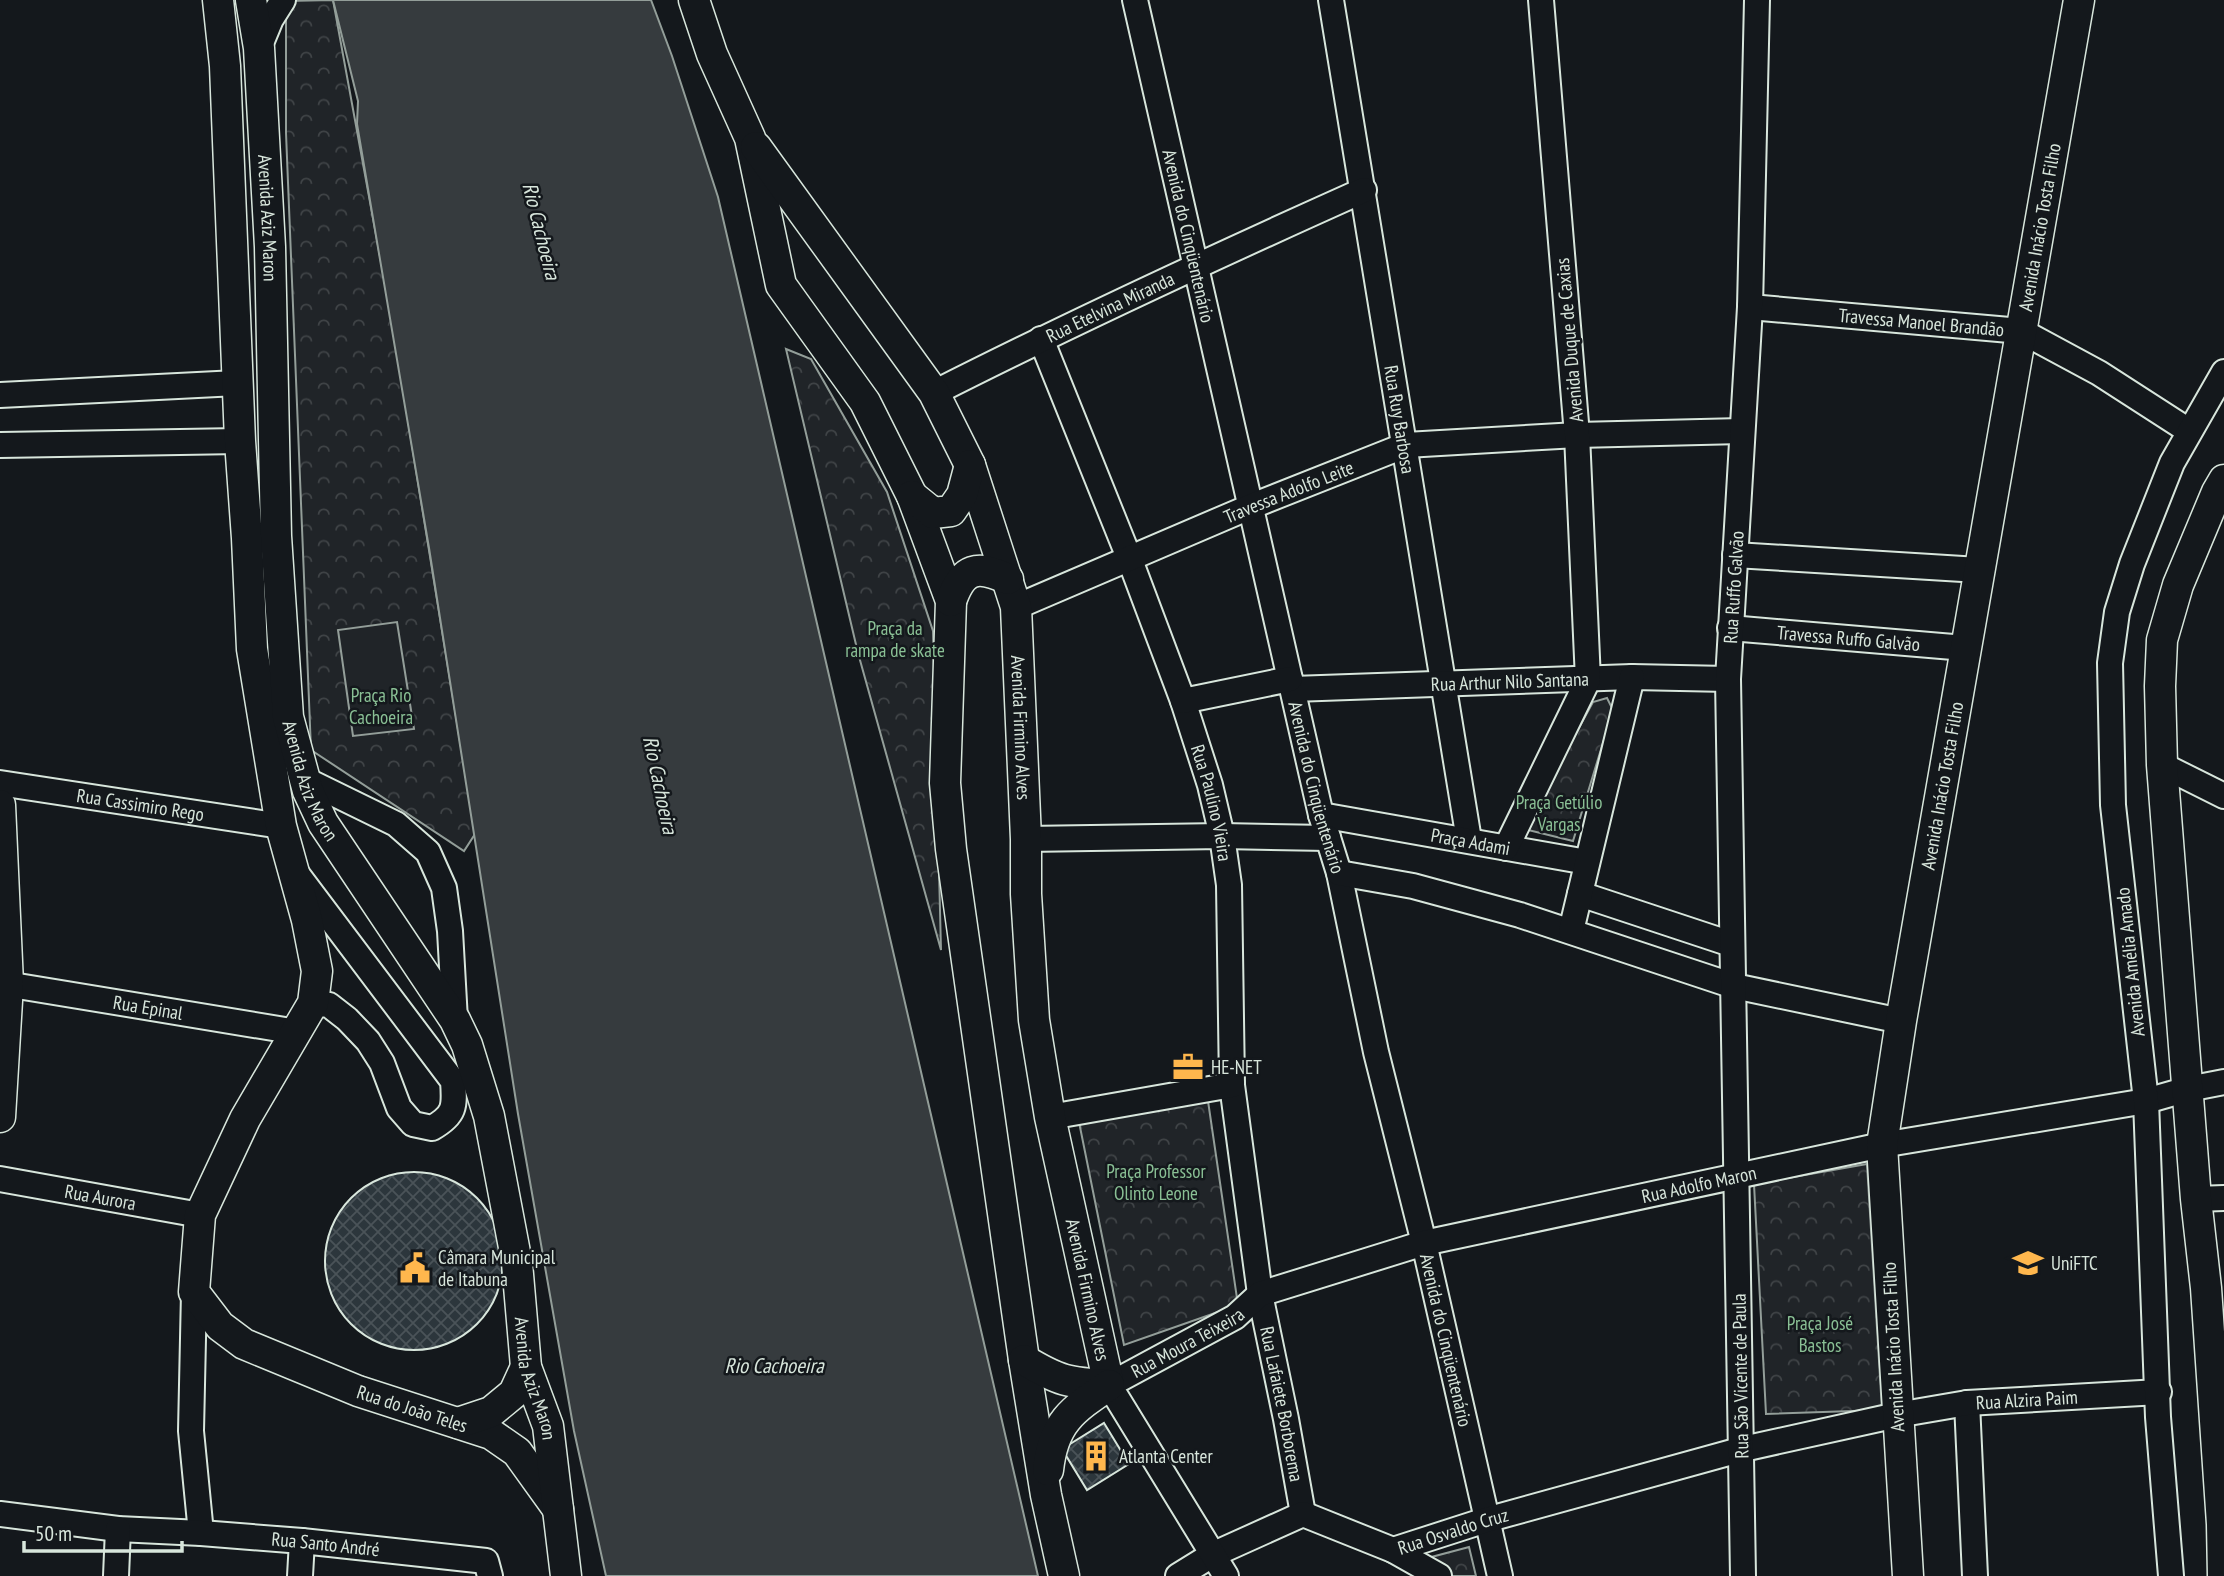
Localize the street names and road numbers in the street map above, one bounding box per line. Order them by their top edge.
street label: Avenida Inácio Tosta Filho [2013,141,2066,313]
street label: Avenida do Cinqüentenário [1157,147,1220,325]
street label: Avenida Aziz Maron [253,154,283,282]
street label: Avenida Duque de Caxias [1550,257,1588,423]
street label: Rua Etelvina Miranda [1042,266,1178,348]
street label: Travessa Manoel Brandão [1837,303,2005,341]
street label: Rua Ruy Barbosa [1379,363,1421,475]
street label: Travessa Adolfo Leite [1220,455,1357,529]
street label: Rua Ruffo Galvão [1718,530,1749,644]
street label: Travessa Ruffo Galvão [1776,620,1921,656]
street label: Avenida Firmino Alves [1006,655,1036,800]
street label: Rua Arthur Nilo Santana [1430,667,1589,696]
street label: Avenida do Cinqüentenário [1283,699,1350,876]
street label: Avenida Inácio Tosta Filho [1916,700,1968,872]
street label: Avenida Aziz Maron [277,718,344,846]
street label: Rua Paulino Vieira [1186,742,1237,863]
street label: Rua Cassimiro Rego [75,783,206,826]
street label: Praça Adami [1429,823,1512,860]
street label: Avenida Amélia Amado [2110,886,2150,1038]
street label: Rua Epinal [112,990,185,1025]
street label: Rua Adolfo Maron [1639,1160,1759,1208]
street label: Rua Aurora [63,1179,138,1215]
street label: Avenida Firmino Alves [1061,1216,1115,1363]
street label: Avenida do Cinqüentenário [1415,1251,1478,1429]
street label: Avenida Inácio Tosta Filho [1877,1262,1909,1432]
street label: Rua São Vicente de Paula [1727,1293,1753,1459]
street label: Rua Moura Teixeira [1127,1303,1249,1383]
street label: Avenida Aziz Maron [510,1316,562,1441]
street label: Rua Lafaiete Borborema [1255,1324,1309,1483]
street label: Rua do João Teles [354,1379,471,1438]
street label: Rua Alzira Paim [1975,1385,2078,1414]
street label: Rua Osvaldo Cruz [1395,1502,1511,1560]
street label: Rua Santo André [270,1527,381,1561]

